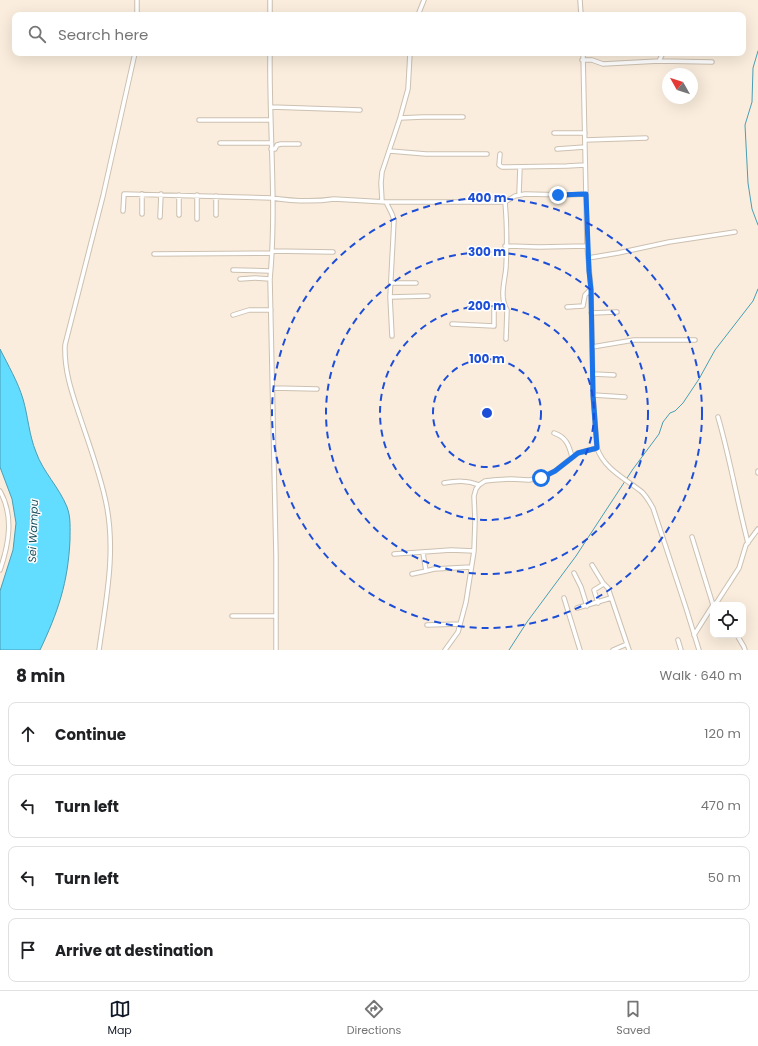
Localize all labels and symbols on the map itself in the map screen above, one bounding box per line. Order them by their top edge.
north arrow [662,68,698,104]
route end [549,186,567,204]
text: 400 m [467,189,507,206]
text: 300 m [468,243,506,260]
text: 200 m [468,297,506,314]
text: 100 m [469,350,505,367]
centre of rings [480,406,494,420]
route start [532,469,550,487]
water label: Sei Wampu [24,499,42,563]

